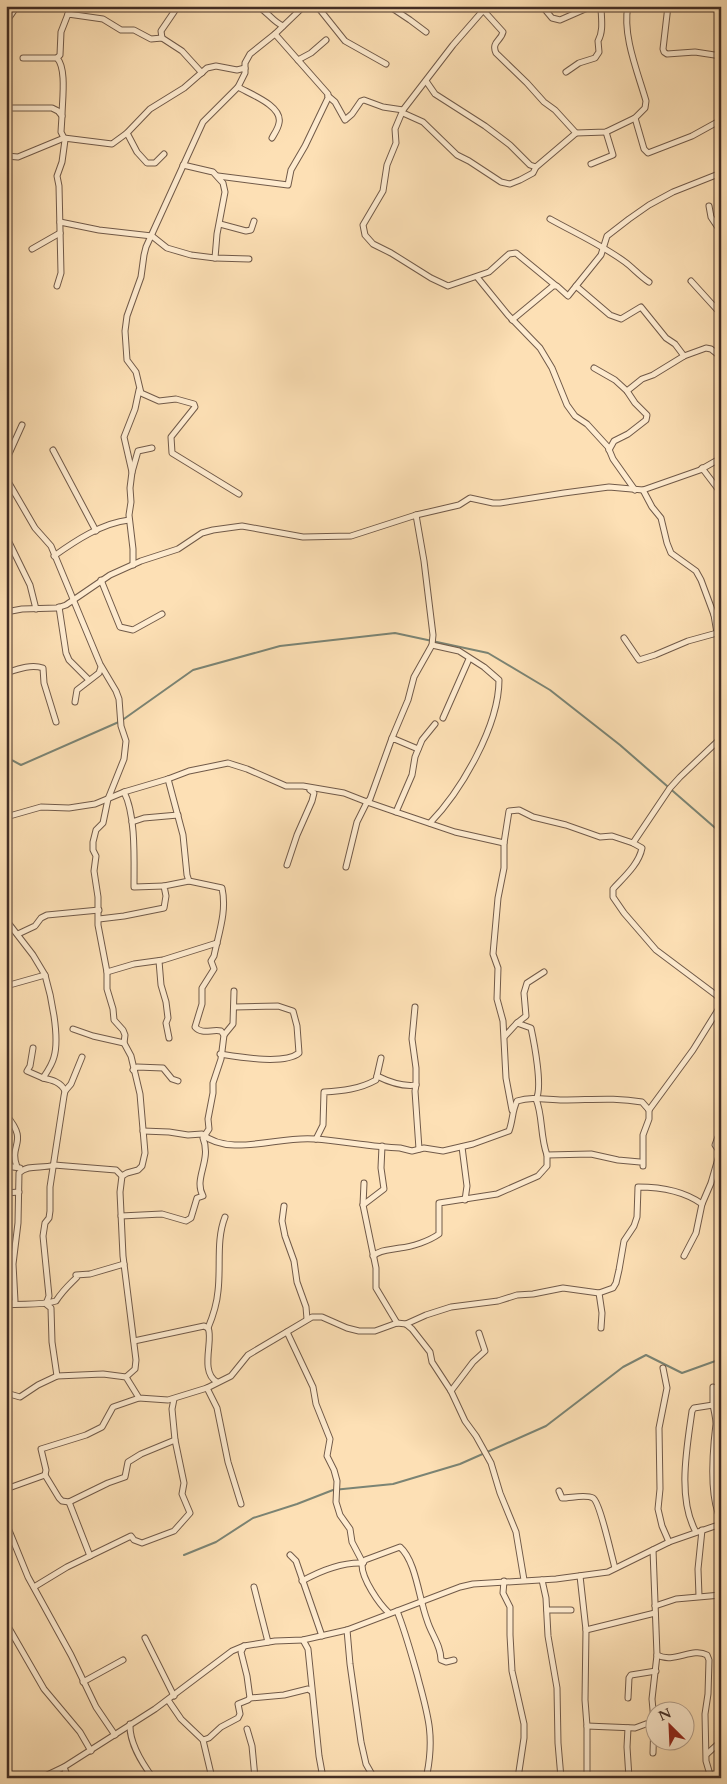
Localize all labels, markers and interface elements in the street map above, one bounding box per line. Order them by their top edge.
north arrow [644,1702,694,1752]
text: N [655,1703,674,1726]

